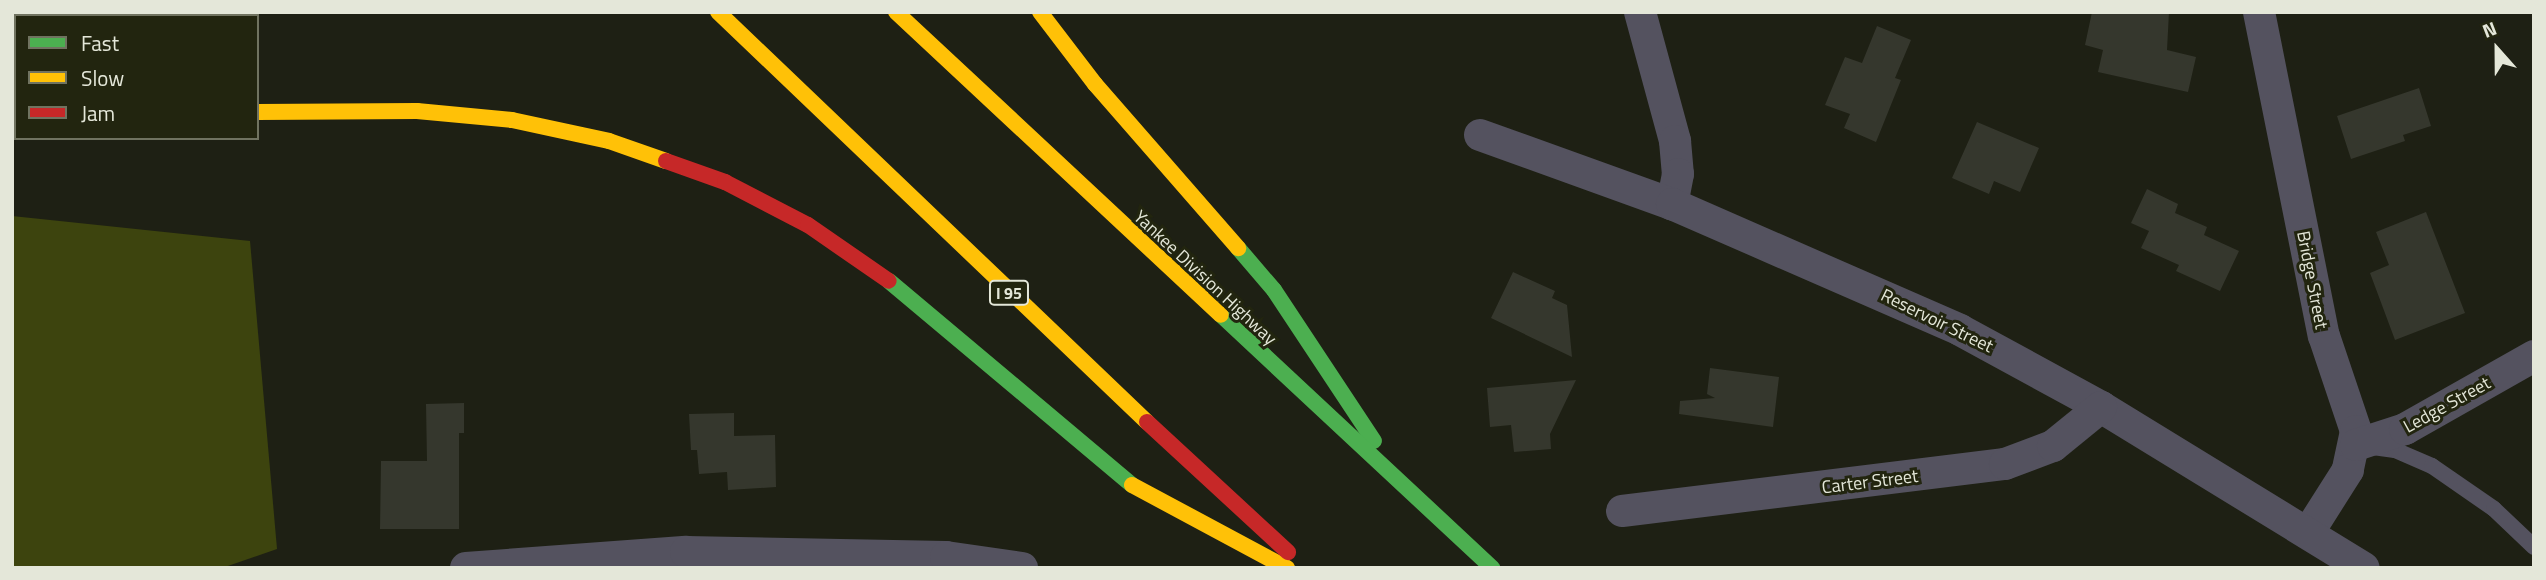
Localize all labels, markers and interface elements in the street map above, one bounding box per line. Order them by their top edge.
text: N [2478,13,2501,45]
legend [14,14,259,140]
north arrow [2462,14,2532,84]
text: Fast [81,27,119,59]
text: Slow [81,62,124,94]
text: Jam [81,97,115,129]
street label: Yankee Division Highway [1129,206,1281,350]
street label: Bridge Street [2292,229,2332,331]
road number: I 95 [988,280,1030,306]
street label: Reservoir Street [1877,285,1997,357]
street label: Ledge Street [2400,372,2494,438]
street label: Carter Street [1821,465,1919,499]

